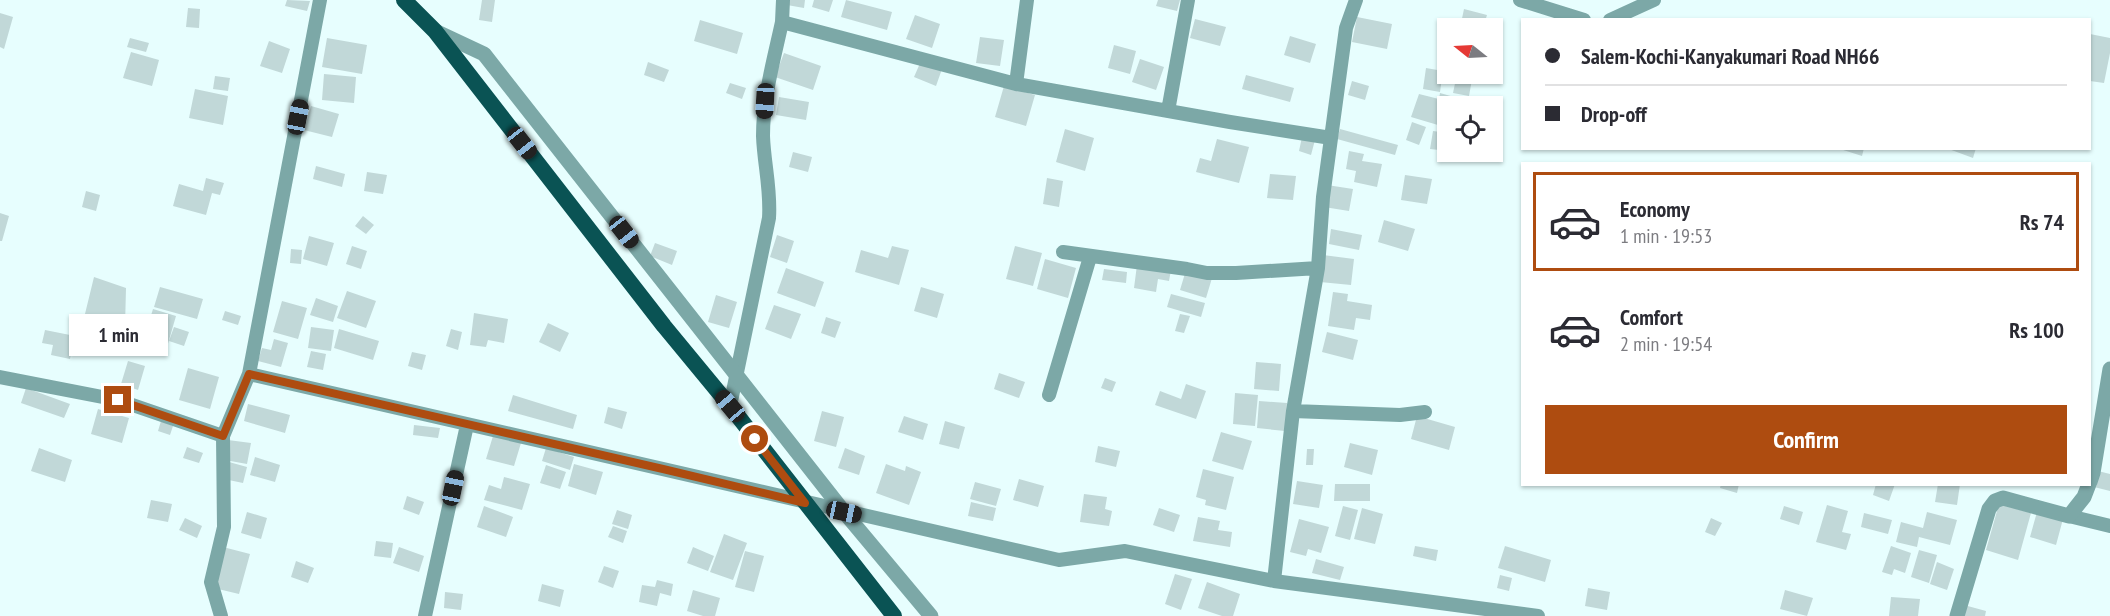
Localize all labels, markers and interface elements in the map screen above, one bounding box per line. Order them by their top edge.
north arrow [1437,18,1503,84]
map controls [1437,18,1503,162]
text: Salem-Kochi-Kanyakumari Road NH66 [1581,42,1879,70]
car [755,83,775,119]
button: locate [1437,96,1503,162]
car [286,98,310,136]
text: Drop-off [1581,100,1647,128]
car [504,123,540,163]
icon: car [1548,195,1602,249]
text: Economy [1620,195,1690,223]
text: Rs 74 [2020,208,2064,236]
car [606,212,642,252]
text: 1 min · 19:53 [1620,223,1712,249]
icon: car [1548,303,1602,357]
text: Comfort [1620,303,1683,331]
callout: 1 min [68,313,168,355]
text: Rs 100 [2009,316,2064,344]
text: 1 min [98,322,139,348]
text: 2 min · 19:54 [1620,331,1712,357]
route end [104,386,131,413]
car [712,386,748,426]
button: Confirm [1545,405,2067,474]
route start [741,425,768,452]
car [440,469,466,507]
car [825,499,863,525]

